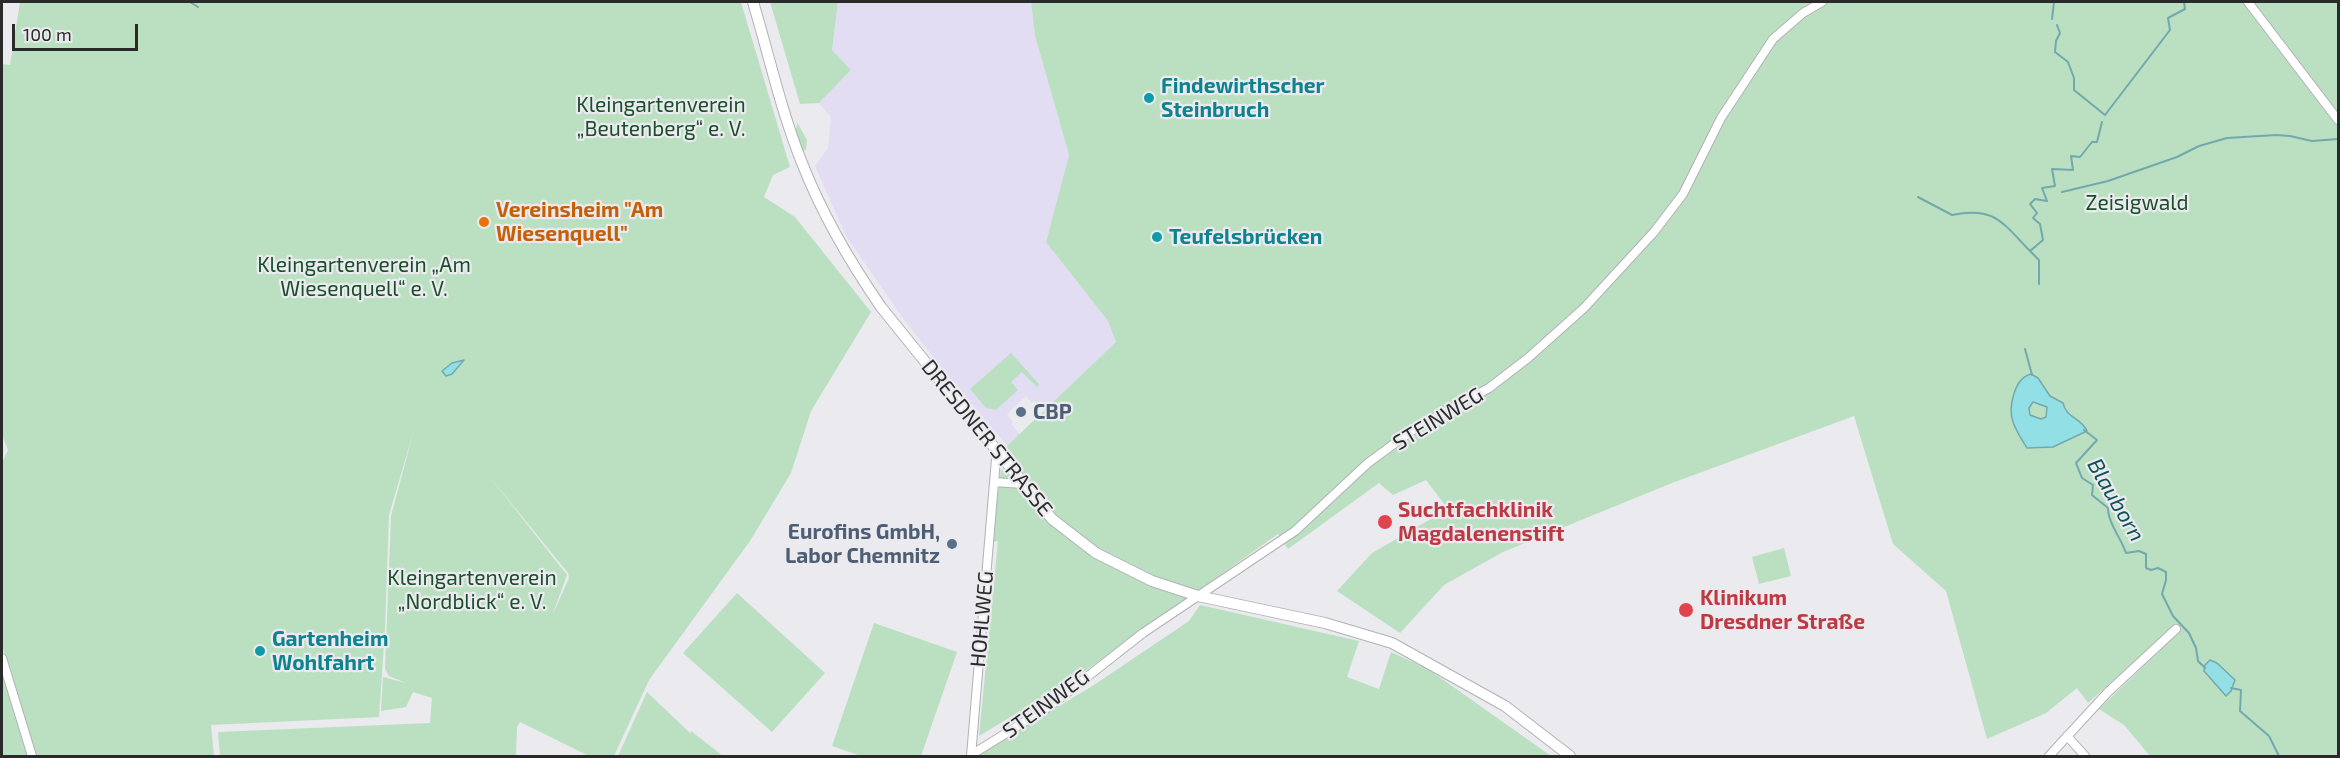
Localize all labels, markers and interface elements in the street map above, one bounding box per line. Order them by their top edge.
scale bar [15,12,141,50]
text: 100 m [23,23,72,45]
place label: Findewirthscher Steinbruch [1161,73,1325,123]
marker: Findewirthscher Steinbruch [1142,91,1156,105]
park label: Kleingartenverein „Beutenberg“ e. V. [576,92,746,142]
park label: Zeisigwald [2085,190,2189,216]
place label: Vereinsheim "Am Wiesenquell" [496,197,663,247]
marker: Vereinsheim "Am Wiesenquell" [477,215,491,229]
place label: Teufelsbrücken [1169,224,1322,250]
marker: Teufelsbrücken [1150,230,1164,244]
park label: Kleingartenverein „Am Wiesenquell“ e. V. [257,252,471,302]
street label: DRESDNER STRASSE [916,355,1058,521]
street label: STEINWEG [1388,382,1488,456]
place label: CBP [1033,399,1072,425]
marker: CBP [1014,405,1028,419]
water label: Blauborn [2082,454,2150,546]
place label: Suchtfachklinik Magdalenenstift [1398,497,1564,547]
marker: Suchtfachklinik Magdalenenstift [1376,513,1394,531]
place label: Eurofins GmbH, Labor Chemnitz [785,519,940,569]
marker: Eurofins GmbH, Labor Chemnitz [945,537,959,551]
park label: Kleingartenverein „Nordblick“ e. V. [387,565,557,615]
street label: HOHLWEG [965,570,999,668]
place label: Klinikum Dresdner Straße [1700,585,1865,635]
marker: Klinikum Dresdner Straße [1677,601,1695,619]
place label: Gartenheim Wohlfahrt [272,626,388,676]
marker: Gartenheim Wohlfahrt [253,644,267,658]
street label: STEINWEG [998,664,1094,744]

